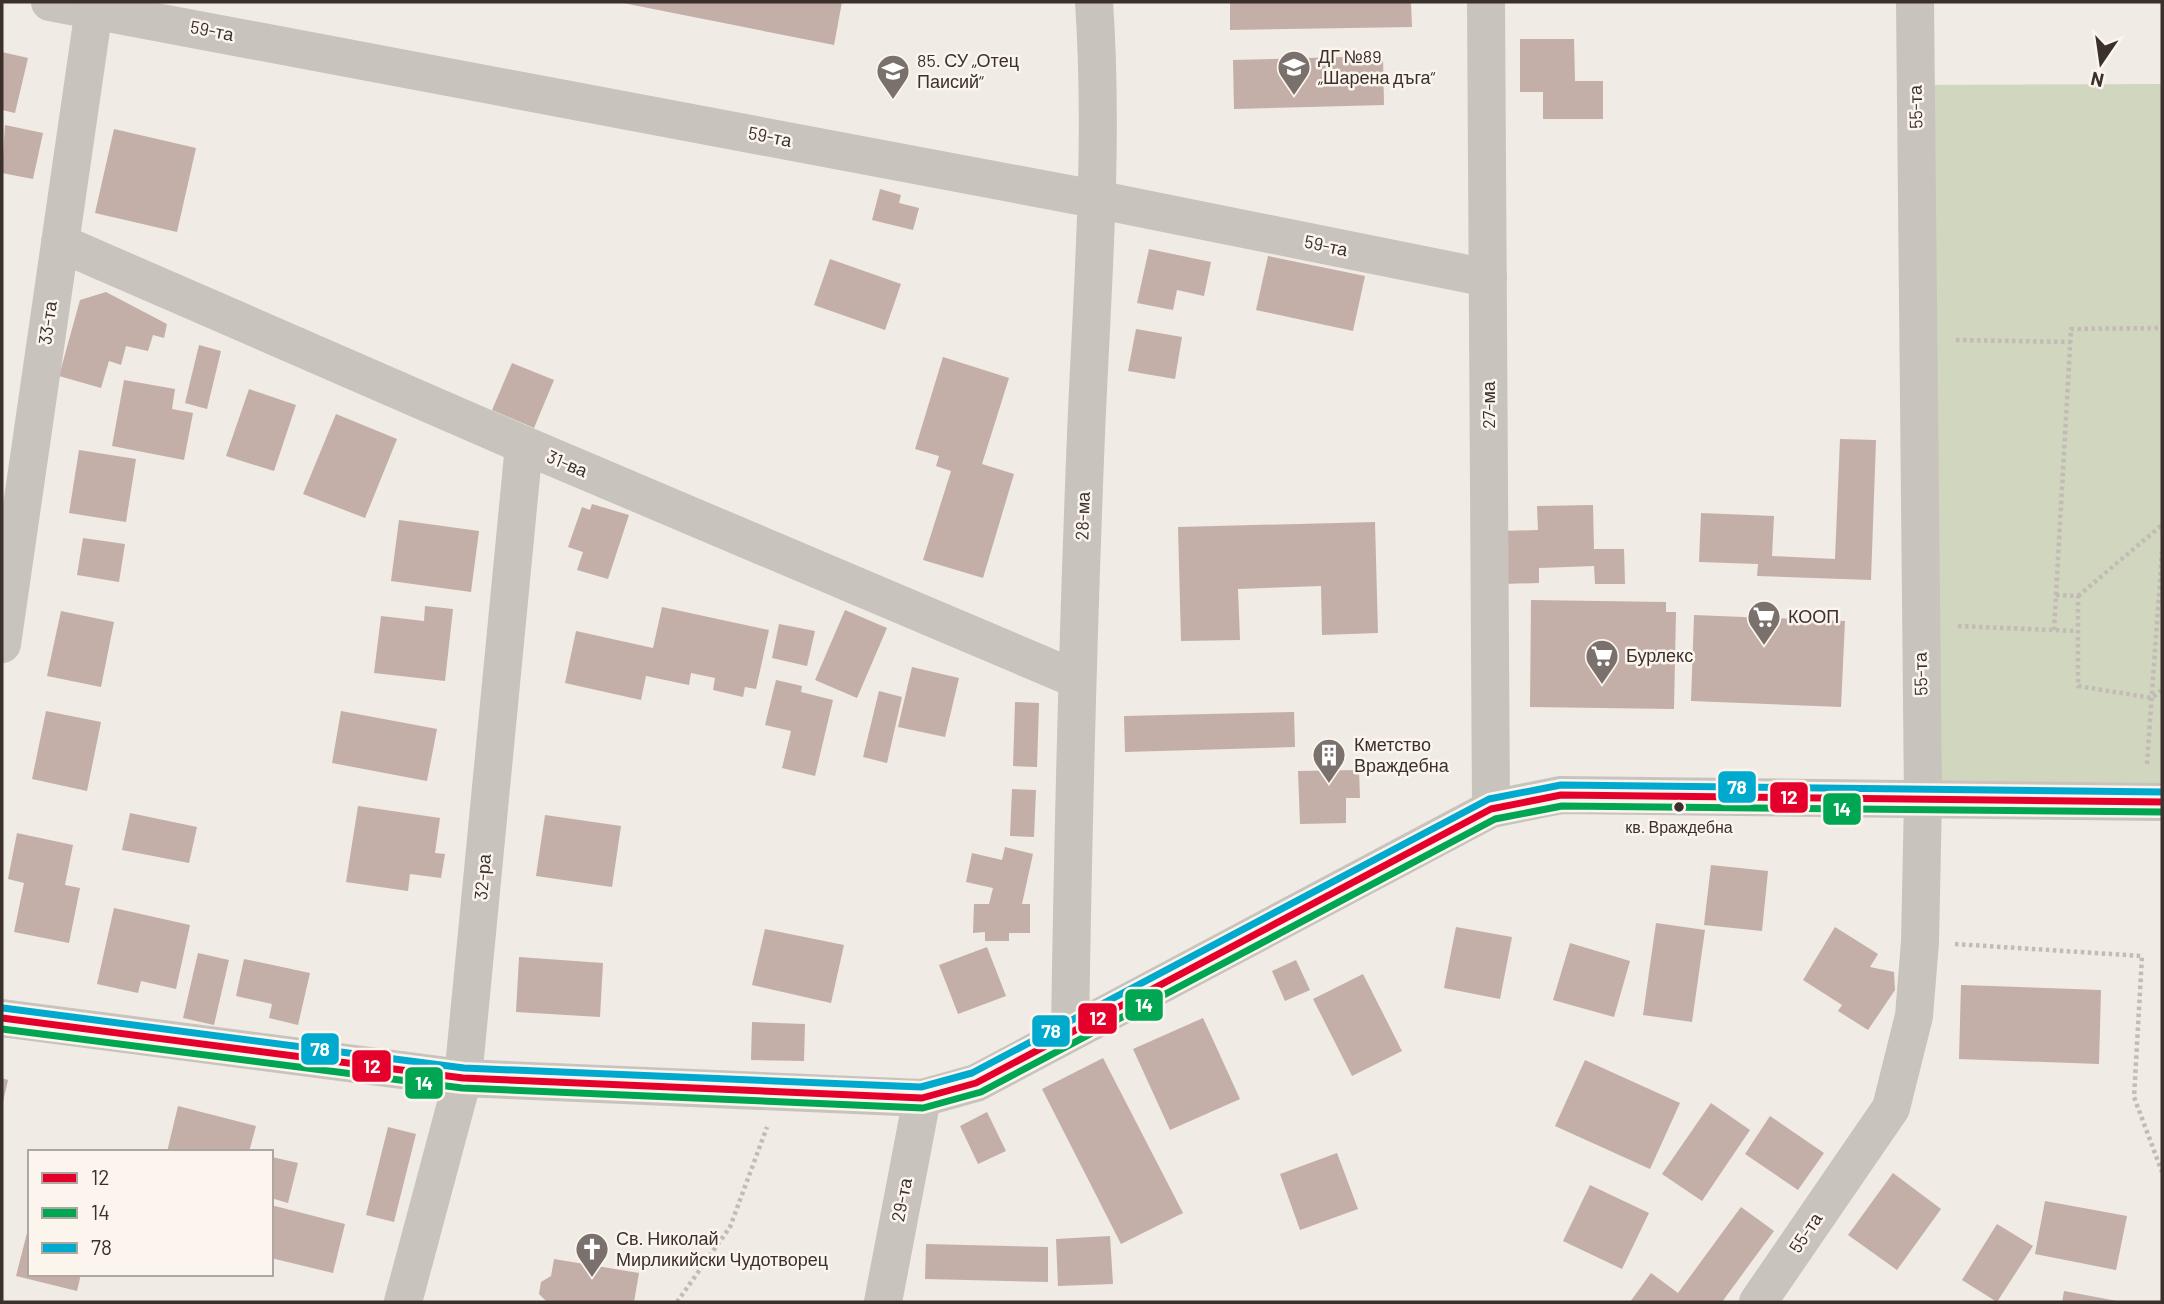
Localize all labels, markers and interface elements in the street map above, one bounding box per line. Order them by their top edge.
street label: 59-та [189,15,237,45]
north arrow [2066,28,2136,98]
place label: ДГ №89 „Шарена дъга“ [1318,45,1436,88]
school or university icon: ДГ №89 „Шарена дъга“ [1275,48,1313,97]
place label: 85. СУ „Отец Паисий“ [917,49,1019,92]
school or university icon: 85. СУ „Отец Паисий“ [874,52,912,101]
text: N [2088,67,2106,93]
street label: 55-та [1904,84,1926,129]
street label: 59-та [747,121,795,151]
street label: 59-та [1303,230,1351,261]
street label: 33-та [33,299,61,346]
street label: 27-ма [1477,380,1499,429]
street label: 31-ва [544,445,592,482]
street label: 28-ма [1070,490,1094,541]
supermarket icon: КООП [1745,598,1783,647]
place label: КООП [1788,605,1839,627]
supermarket icon: Бурлекс [1583,637,1621,686]
place label: Бурлекс [1626,644,1693,666]
street label: 55-та [1909,651,1931,696]
place label: Кметство Враждебна [1354,733,1450,776]
building icon: Кметство Враждебна [1310,736,1348,785]
line badge: 78 [1717,770,1757,804]
text: 78 [1727,775,1747,798]
line badge: 12 [1769,781,1809,814]
text: 12 [1780,785,1798,808]
line badge: 14 [1822,792,1862,826]
text: 14 [1833,797,1851,820]
marker: кв. Враждебна [1672,800,1686,814]
place label: кв. Враждебна [1625,817,1733,836]
street label: 32-ра [469,852,495,901]
line badge: 14 [1124,988,1164,1022]
text: 14 [1135,993,1153,1016]
line badge: 12 [1077,1002,1118,1035]
text: 12 [1089,1006,1107,1029]
line badge: 78 [1031,1014,1071,1048]
text: 78 [1041,1019,1061,1042]
line badge: 78 [300,1032,340,1066]
text: 78 [310,1037,330,1060]
line badge: 12 [351,1049,392,1083]
text: 12 [363,1054,381,1077]
line badge: 14 [404,1066,444,1100]
text: 14 [415,1071,433,1094]
legend [28,1150,273,1276]
text: 12 [91,1164,110,1189]
street label: 29-та [886,1175,916,1224]
text: 14 [91,1199,110,1224]
street label: 55-та [1784,1207,1827,1257]
place label: Св. Николай Мирликийски Чудотворец [616,1227,828,1270]
church icon: Св. Николай Мирликийски Чудотворец [573,1230,611,1279]
text: 78 [91,1234,112,1259]

